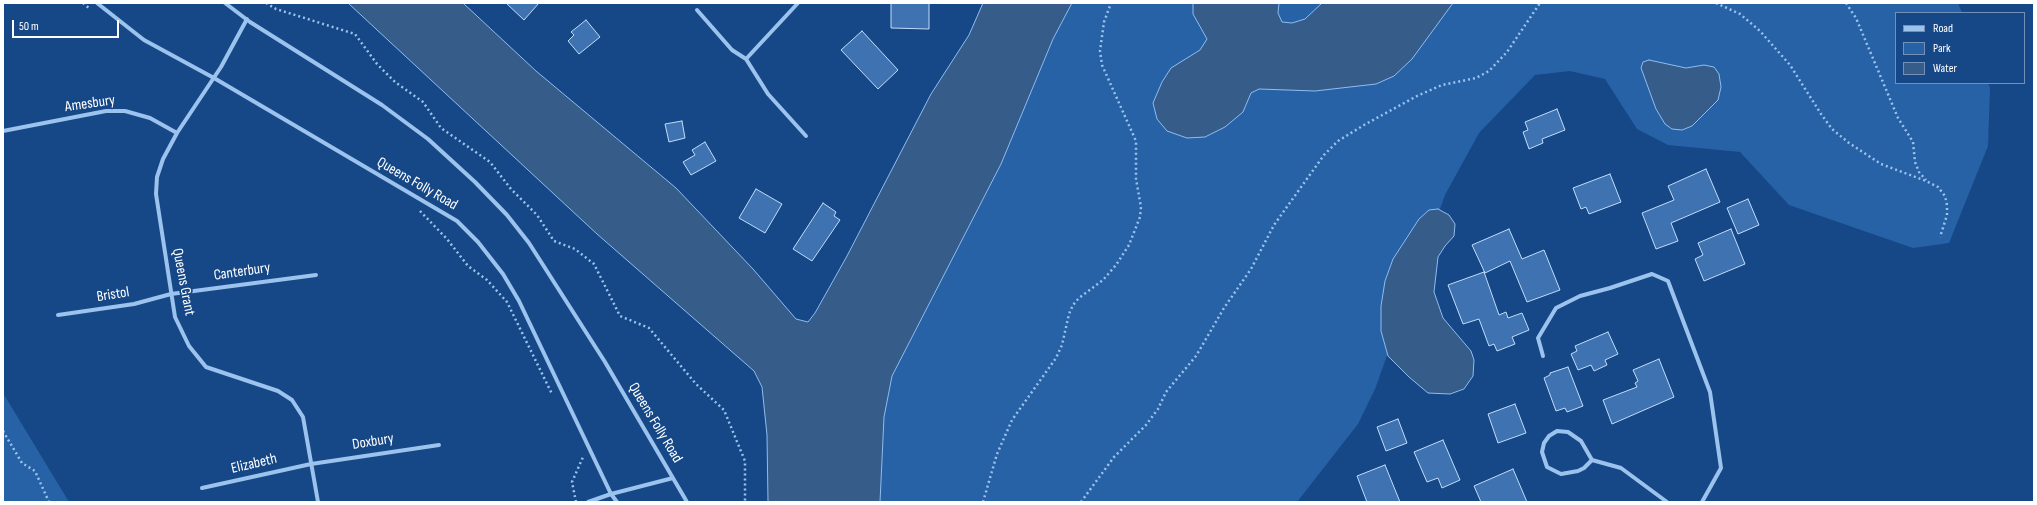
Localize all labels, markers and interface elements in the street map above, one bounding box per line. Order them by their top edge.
scale bar [14,12,121,38]
legend [1895,12,2025,84]
text: 50 m [19,19,39,34]
text: Road [1933,21,1953,36]
text: Park [1933,41,1951,56]
text: Water [1933,61,1957,76]
street label: Amesbury [64,92,116,116]
street label: Queens Folly Road [373,154,461,214]
street label: Queens Grant [168,247,198,317]
street label: Canterbury [213,259,271,285]
street label: Bristol [95,284,131,306]
street label: Queens Folly Road [624,380,686,466]
street label: Doxbury [351,430,395,454]
street label: Elizabeth [229,450,279,478]

